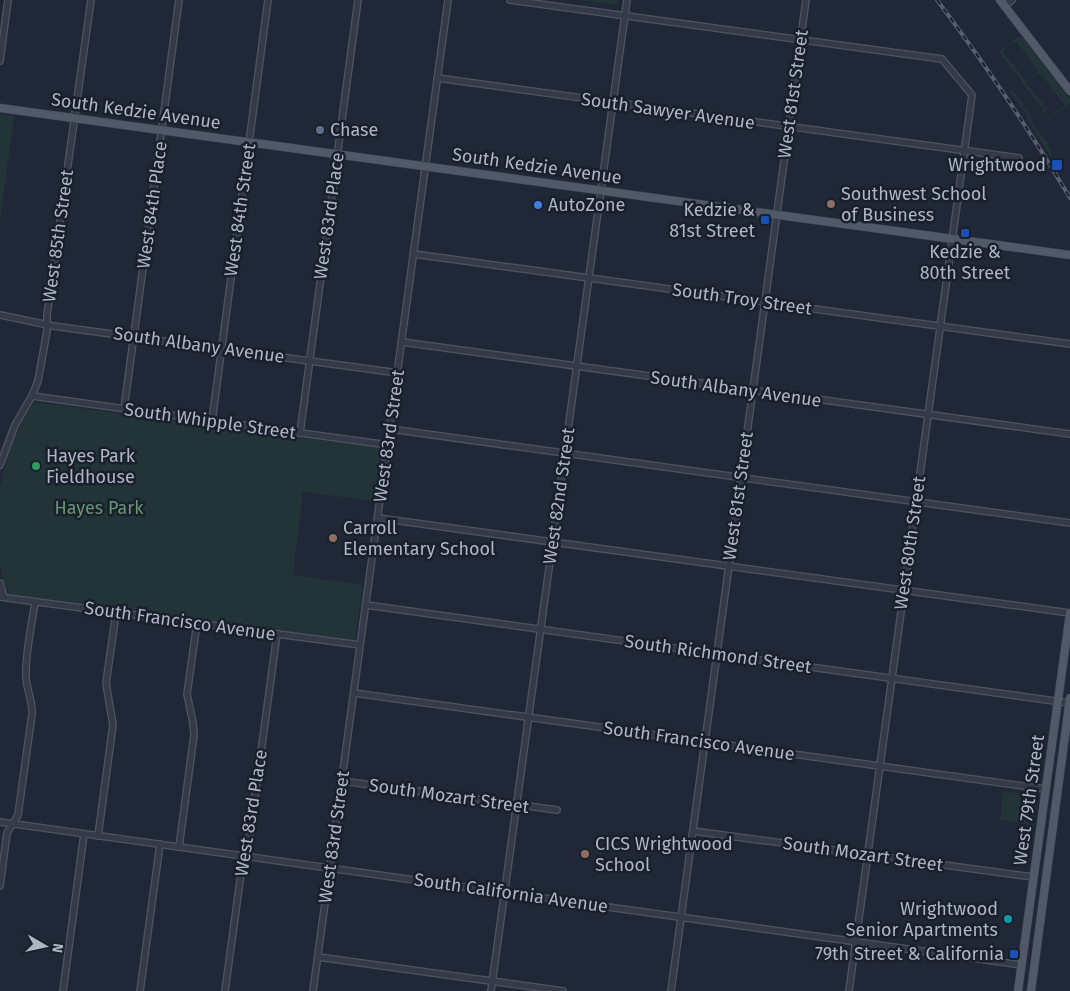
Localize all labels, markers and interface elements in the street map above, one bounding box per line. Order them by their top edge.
street label: West 81st Street [773,28,813,160]
street label: South Kedzie Avenue [50,88,222,134]
street label: South Sawyer Avenue [580,88,756,134]
place label: Chase [330,119,378,141]
marker: Chase [314,124,326,136]
street label: West 84th Place [132,140,172,270]
street label: West 84th Street [220,141,260,278]
street label: South Kedzie Avenue [451,143,623,189]
street label: West 83rd Place [309,151,349,281]
place label: Wrightwood [948,154,1046,176]
marker: Wrightwood [1050,158,1064,172]
street label: West 85th Street [38,168,78,304]
place label: Southwest School of Business [841,183,987,226]
place label: AutoZone [548,194,625,216]
marker: Southwest School of Business [825,198,837,210]
marker: AutoZone [532,199,544,211]
place label: Kedzie & 81st Street [669,199,755,242]
marker: Kedzie & 81st Street [759,214,771,226]
marker: Kedzie & 80th Street [959,227,971,239]
place label: Kedzie & 80th Street [920,241,1011,284]
street label: South Troy Street [671,278,814,320]
street label: South Albany Avenue [112,322,286,368]
street label: South Albany Avenue [649,366,823,412]
street label: West 83rd Street [369,368,409,504]
street label: South Whipple Street [123,398,298,444]
street label: West 82nd Street [539,426,580,566]
street label: West 81st Street [718,430,758,562]
place label: Hayes Park Fieldhouse [46,445,136,488]
marker: Hayes Park Fieldhouse [30,460,42,472]
street label: West 80th Street [890,474,930,611]
park label: Hayes Park [55,497,144,519]
place label: Carroll Elementary School [343,517,495,560]
marker: Carroll Elementary School [327,532,339,544]
street label: South Francisco Avenue [83,597,277,645]
street label: South Richmond Street [623,630,813,678]
street label: South Francisco Avenue [602,717,796,765]
street label: West 79th Street [1009,733,1049,867]
street label: West 83rd Place [230,748,272,878]
street label: West 83rd Street [314,769,354,905]
street label: South Mozart Street [368,774,531,818]
street label: South Mozart Street [782,832,945,876]
place label: CICS Wrightwood School [595,833,733,876]
marker: CICS Wrightwood School [579,848,591,860]
street label: South California Avenue [413,868,609,918]
place label: Wrightwood Senior Apartments [846,898,998,941]
marker: Wrightwood Senior Apartments [1002,913,1014,925]
north arrow [20,921,70,971]
text: N [48,942,66,954]
place label: 79th Street & California [815,943,1004,965]
marker: 79th Street & California [1008,948,1020,960]

